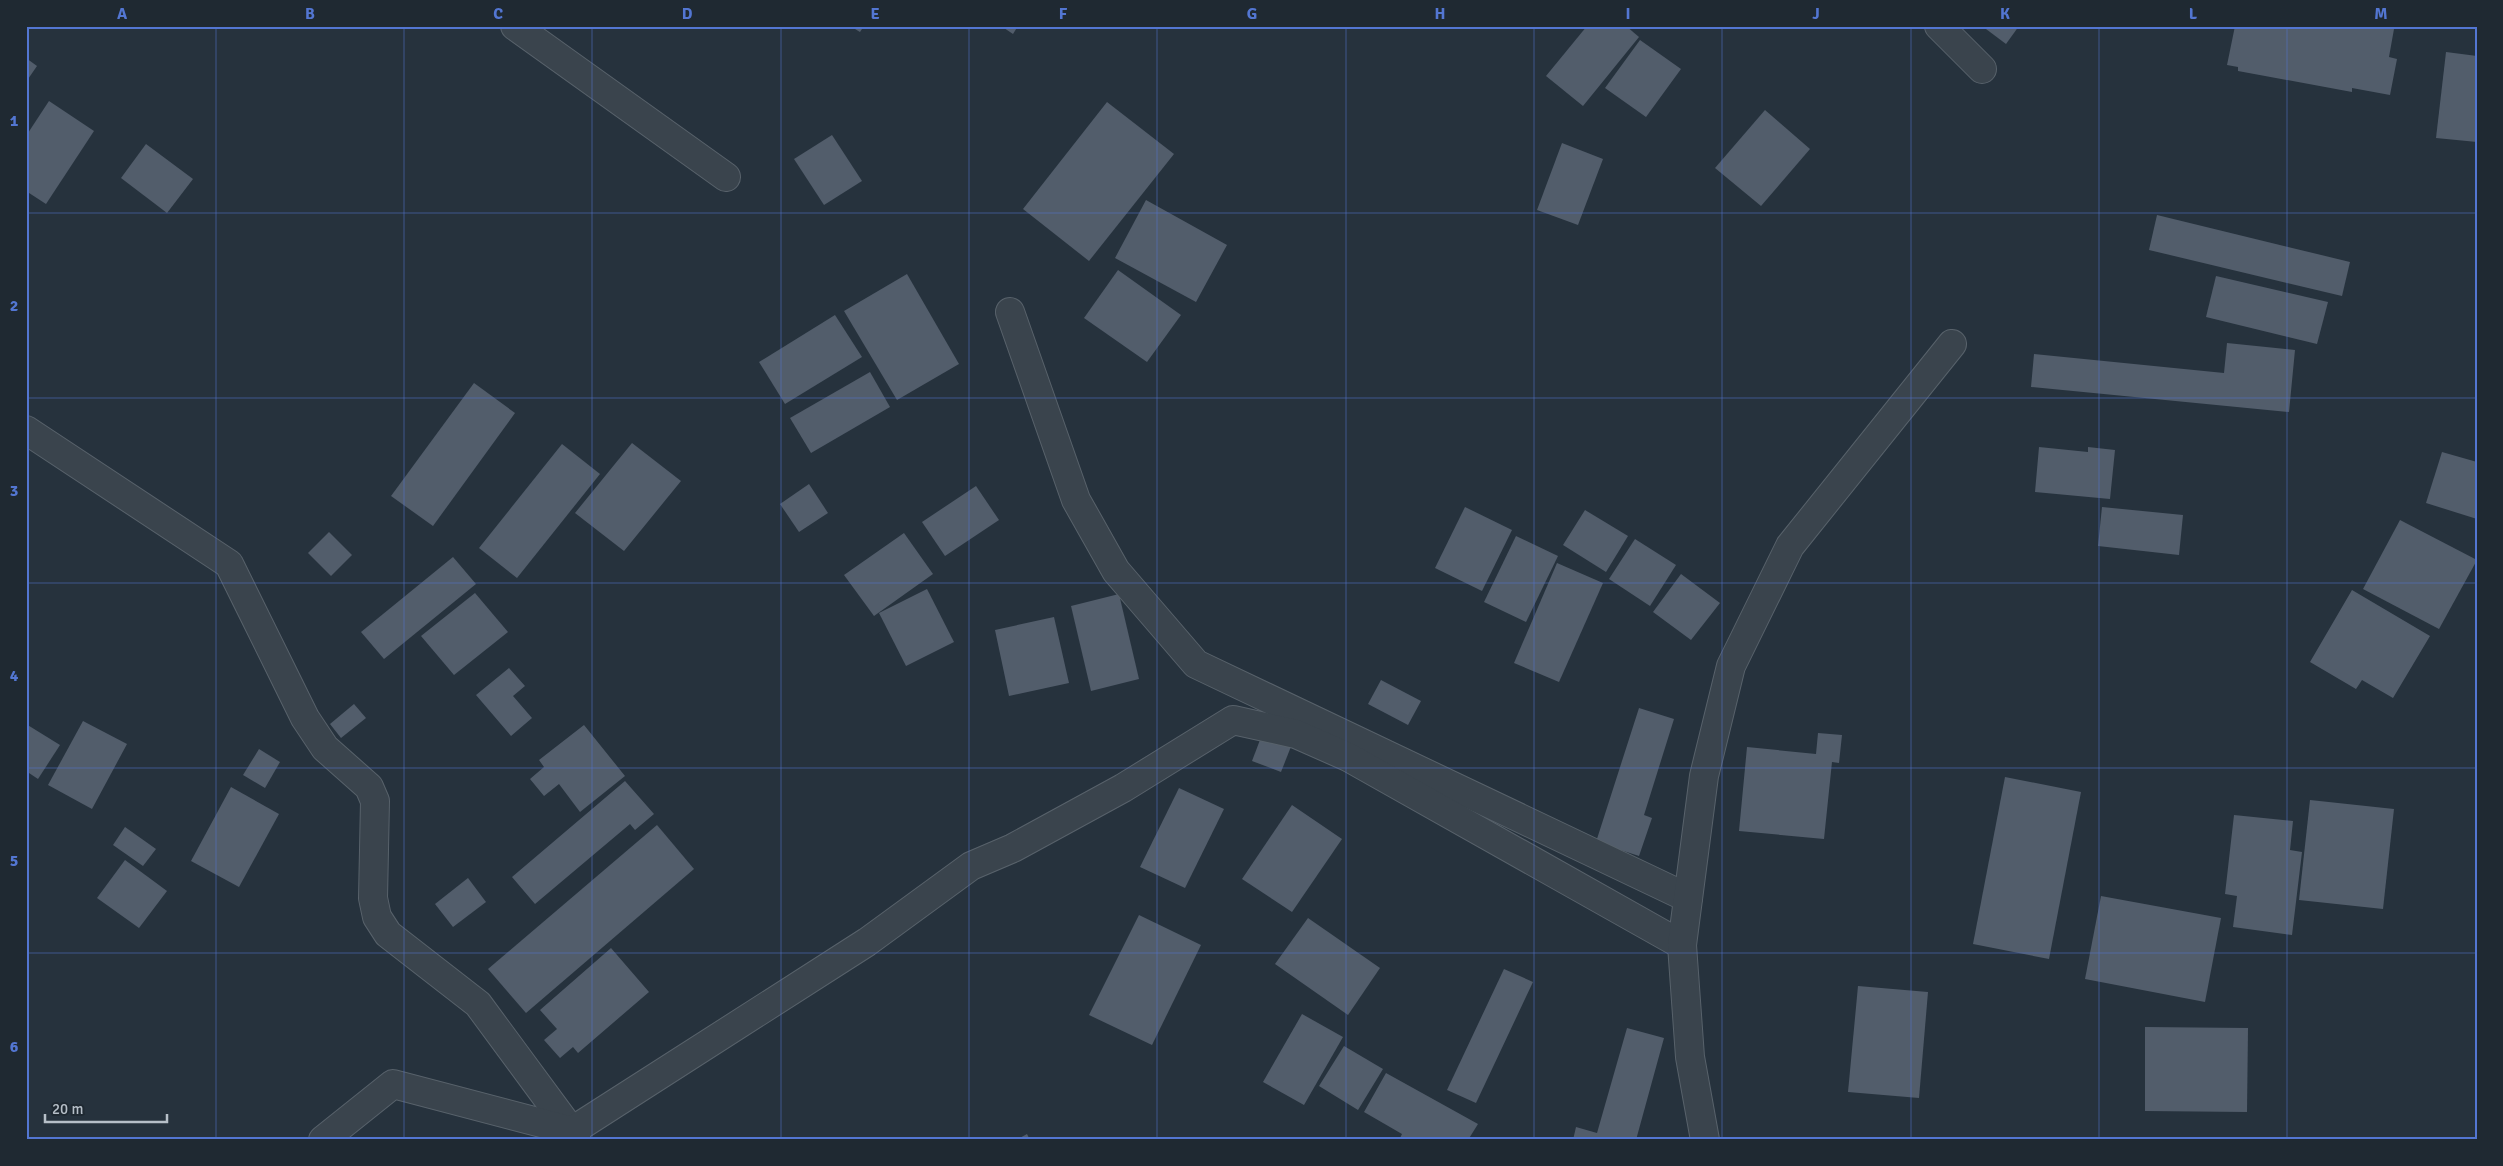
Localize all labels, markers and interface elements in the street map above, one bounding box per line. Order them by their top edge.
text: A [117,4,128,24]
text: B [305,4,315,24]
text: C [493,4,503,24]
text: D [682,4,693,24]
text: E [870,4,880,24]
text: F [1059,4,1068,24]
text: G [1247,4,1257,24]
text: H [1435,4,1445,24]
text: I [1625,4,1631,24]
text: J [1812,4,1820,24]
text: K [2000,4,2010,24]
text: L [2189,4,2198,24]
text: M [2374,4,2388,24]
text: 1 [10,111,19,131]
text: 2 [10,296,18,316]
text: 3 [10,481,18,501]
text: 4 [10,666,19,686]
text: 5 [10,851,18,871]
text: 6 [10,1037,19,1057]
scale bar [45,1091,168,1123]
text: 20 m [52,1100,83,1118]

